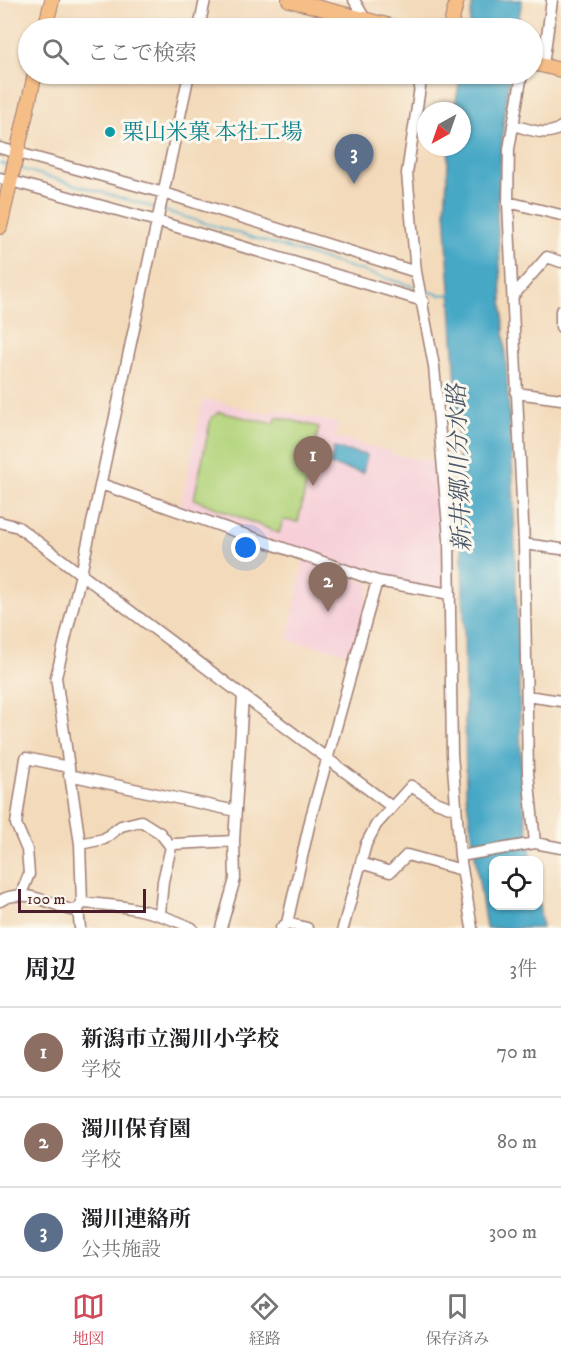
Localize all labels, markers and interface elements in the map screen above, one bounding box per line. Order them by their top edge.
search box [18,18,543,84]
icon: search [39,35,72,68]
text: ここで検索 [87,40,197,67]
north arrow [417,102,471,156]
place label: 栗山米菓 本社工場 [122,119,303,146]
marker: 栗山米菓 本社工場 [103,125,117,139]
pin: 3 [334,134,374,184]
water label: 新井郷川分水路 [442,382,478,552]
pin: 1 [294,436,332,486]
your location [231,533,260,562]
pin: 2 [308,562,348,612]
map controls [489,856,543,910]
button: locate [489,856,543,910]
scale bar [18,886,146,914]
text: 100 m [27,889,66,909]
text: 周辺 [24,954,76,987]
text: 3件 [510,957,537,982]
text: 新潟市立濁川小学校 [81,1026,279,1053]
text: 1 [40,1040,47,1065]
text: 70 m [496,1040,537,1065]
text: 学校 [81,1058,121,1083]
text: 濁川保育園 [81,1116,191,1143]
text: 2 [39,1130,48,1155]
text: 80 m [497,1130,537,1155]
text: 学校 [81,1148,121,1173]
text: 濁川連絡所 [81,1206,191,1233]
text: 3 [40,1220,47,1245]
text: 300 m [489,1220,537,1245]
text: 公共施設 [81,1238,161,1263]
tab: 地図 [72,1290,105,1349]
tab: 経路 [248,1290,281,1349]
tab: 保存済み [425,1290,489,1349]

